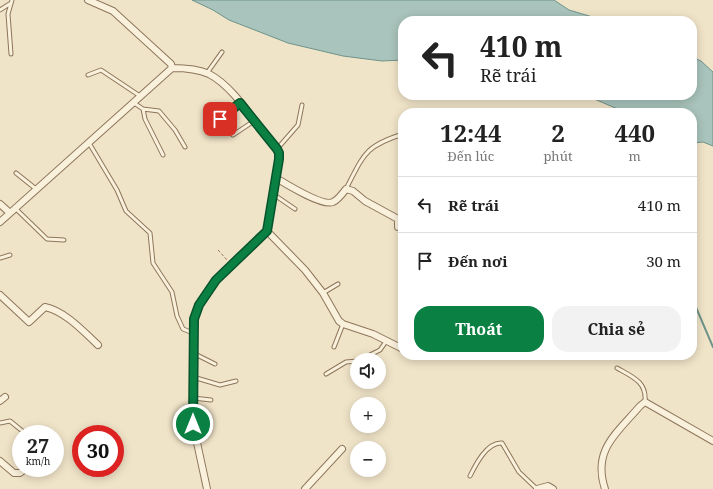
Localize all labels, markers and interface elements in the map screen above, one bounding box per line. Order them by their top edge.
text: 410 m [480,27,562,65]
icon: left [414,32,466,84]
text: Rẽ trái [480,63,536,87]
pin [203,102,237,136]
icon: arrive [209,108,231,130]
text: 12:44 [440,116,501,149]
text: 2 [551,116,565,149]
text: 440 [614,116,655,149]
text: Đến lúc [447,147,494,165]
text: phút [543,147,572,165]
text: m [629,147,641,165]
icon: left [414,194,436,216]
text: Rẽ trái [448,195,499,215]
text: 410 m [638,195,681,215]
icon: arrive [414,250,436,272]
text: Đến nơi [448,251,508,271]
text: 30 m [646,251,681,271]
button: Thoát [414,306,544,352]
button: Chia sẻ [552,306,681,352]
map controls [350,353,386,477]
button: sound [350,353,386,389]
button: + [350,397,386,433]
position arrow [172,403,214,445]
speed limit sign: 30 [72,425,124,477]
text: 27 [27,432,49,459]
button: − [350,441,386,477]
text: km/h [26,454,50,468]

